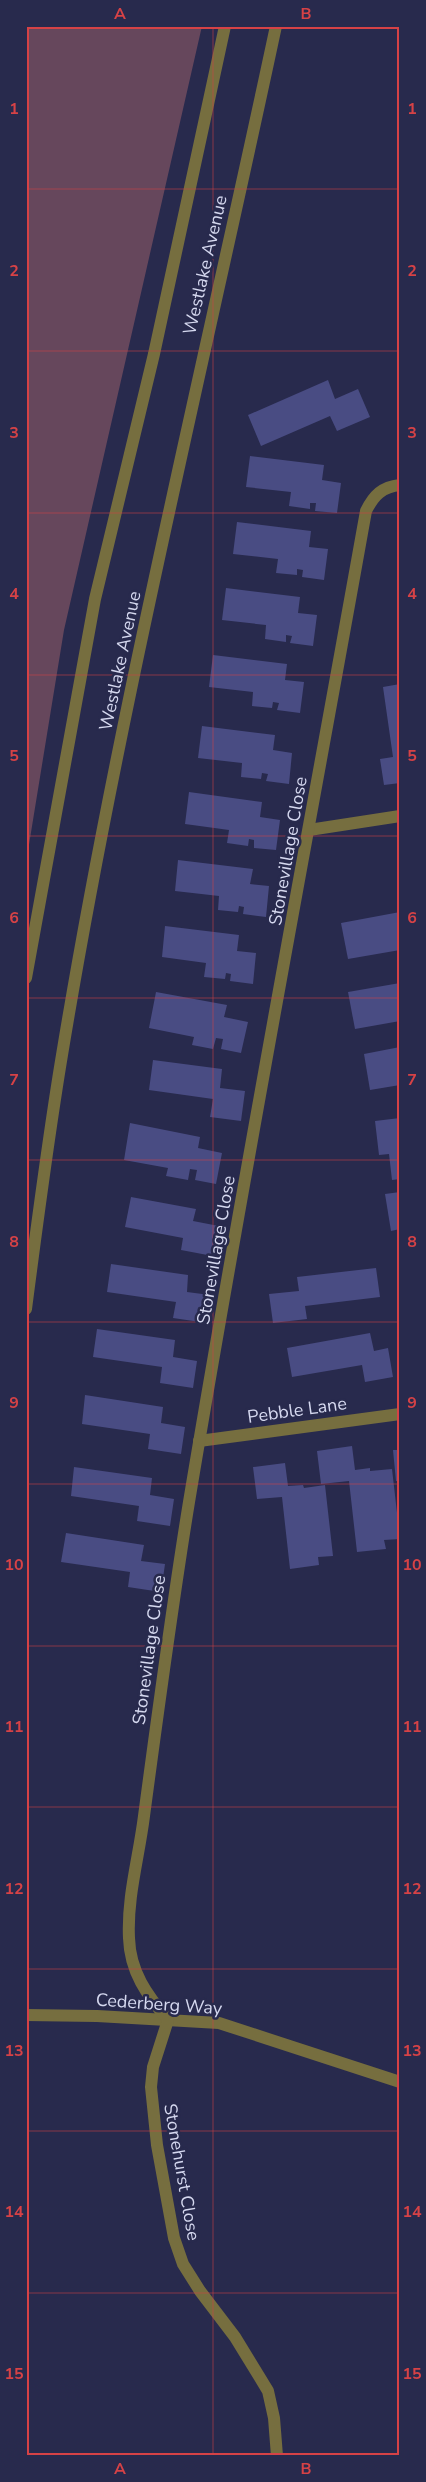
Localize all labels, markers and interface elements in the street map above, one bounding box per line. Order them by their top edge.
text: A [114,3,126,25]
text: B [300,3,312,25]
text: 1 [9,98,19,120]
text: 1 [407,98,417,120]
street label: Westlake Avenue [177,193,233,337]
text: 2 [9,260,19,282]
text: 2 [407,260,417,282]
text: 3 [9,422,19,444]
text: 3 [407,422,417,444]
text: 4 [9,583,19,605]
text: 4 [407,583,417,605]
street label: Westlake Avenue [93,589,147,733]
text: 5 [9,745,19,767]
text: 5 [407,745,417,767]
street label: Stonevillage Close [263,775,313,927]
text: 6 [9,907,19,929]
text: 6 [407,907,417,929]
text: 7 [9,1069,19,1091]
text: 7 [407,1069,417,1091]
street label: Stonevillage Close [191,1174,241,1326]
text: 8 [9,1231,19,1253]
text: 8 [407,1231,417,1253]
street label: Pebble Lane [246,1391,348,1429]
text: 9 [9,1392,19,1414]
text: 9 [407,1392,417,1414]
text: 10 [4,1554,24,1576]
text: 10 [402,1554,422,1576]
street label: Stonevillage Close [127,1574,171,1726]
text: 11 [4,1716,24,1738]
text: 11 [402,1716,422,1738]
text: 12 [4,1878,24,1900]
text: 12 [402,1878,422,1900]
street label: Cederberg Way [95,1988,224,2020]
text: 13 [4,2040,24,2062]
text: 13 [402,2040,422,2062]
street label: Stonehurst Close [158,2102,206,2242]
text: 14 [4,2201,24,2223]
text: 14 [402,2201,422,2223]
text: 15 [4,2363,24,2385]
text: 15 [402,2363,422,2385]
text: A [114,2458,126,2480]
text: B [300,2458,312,2480]

